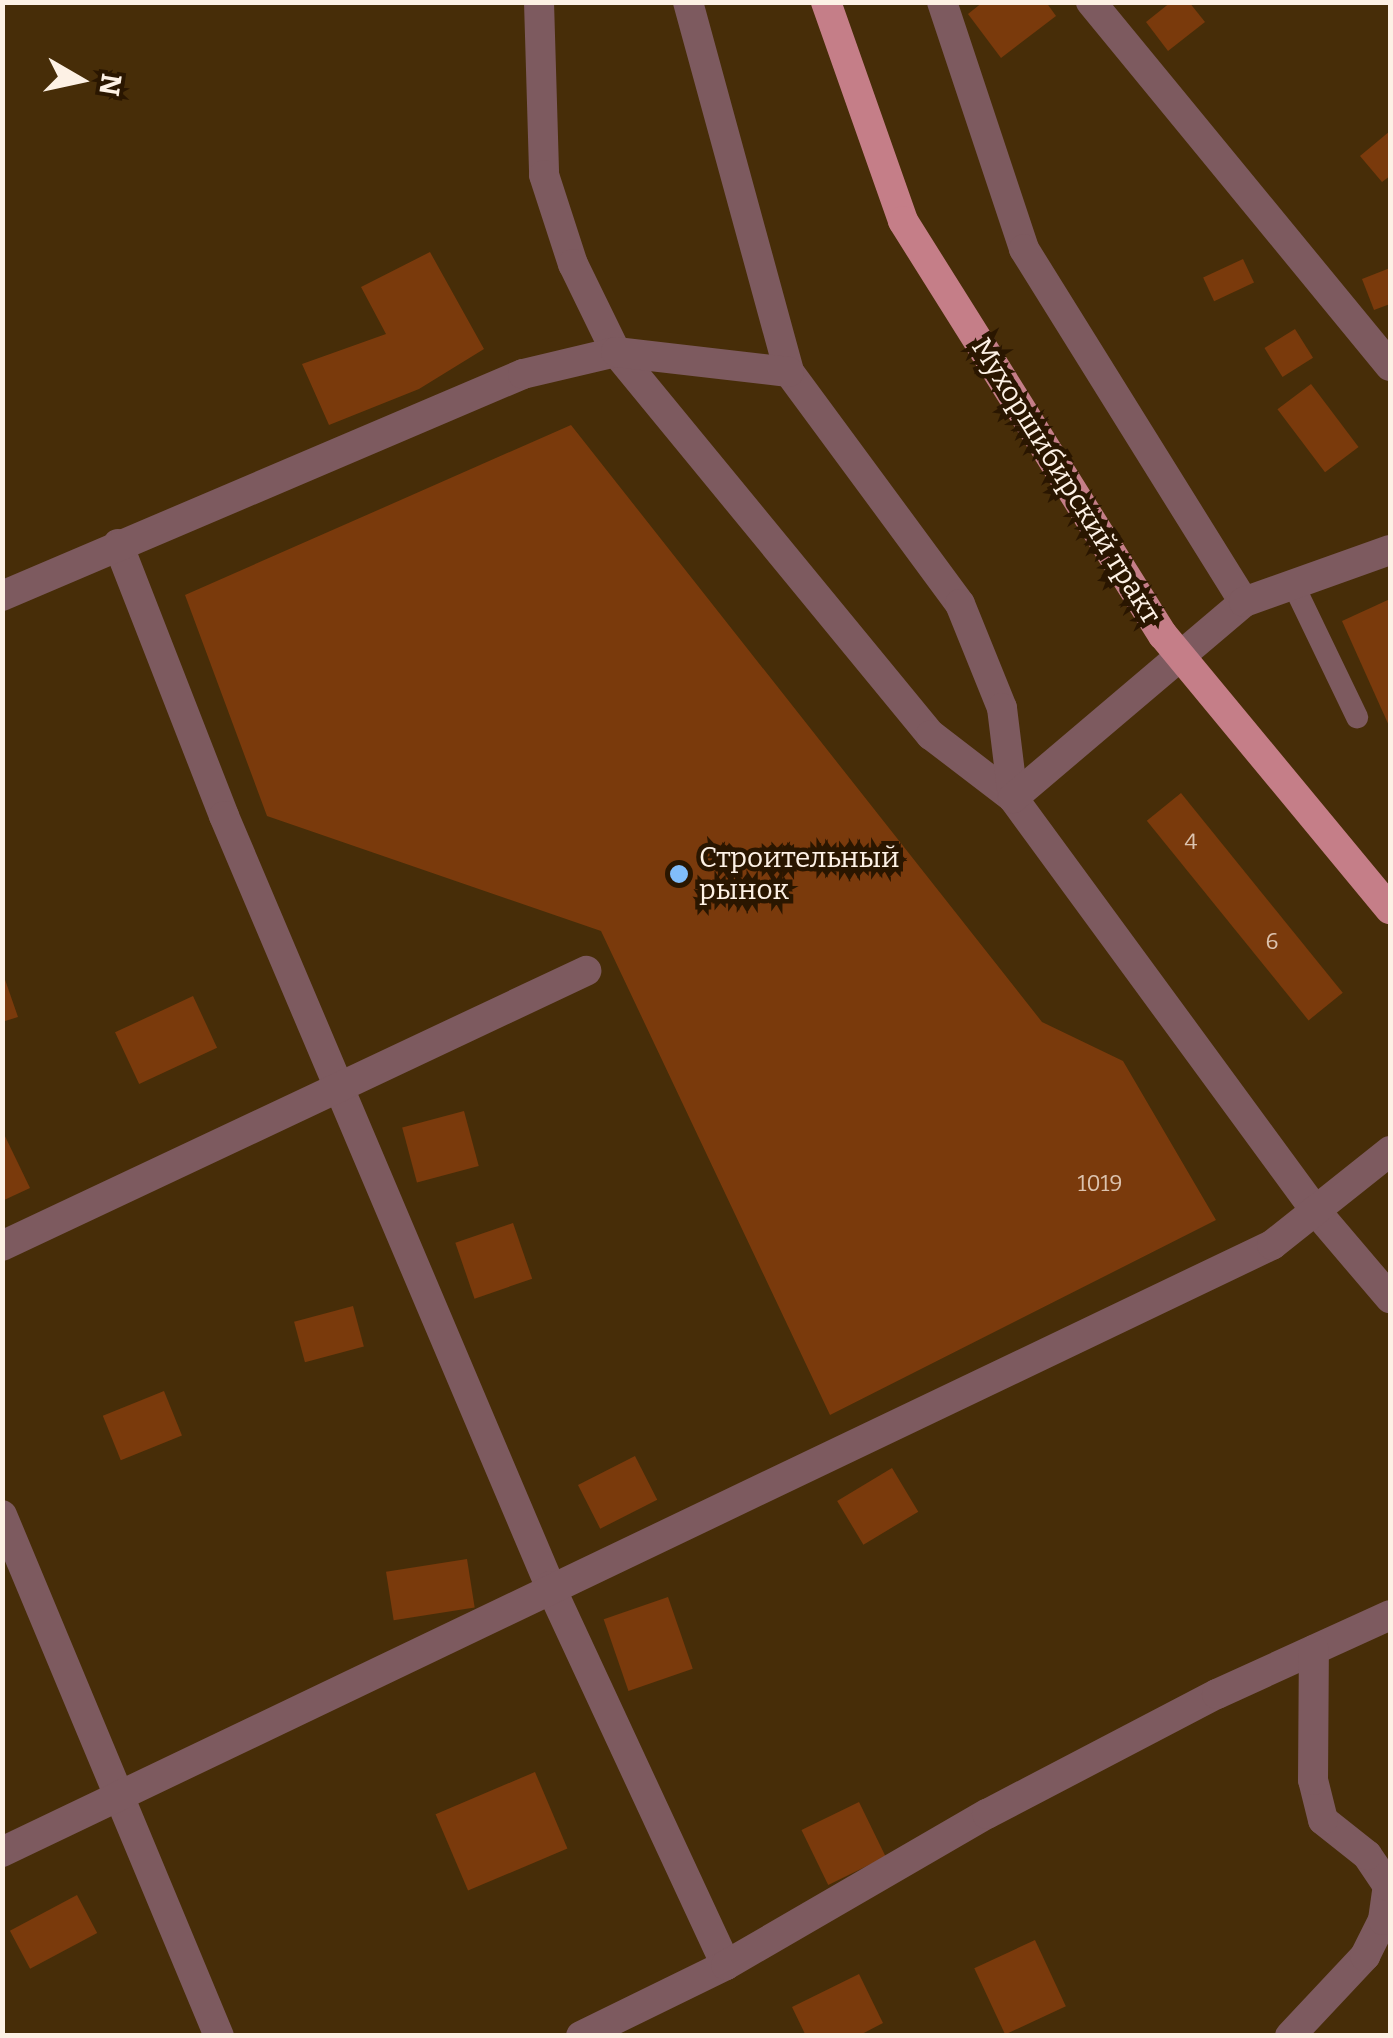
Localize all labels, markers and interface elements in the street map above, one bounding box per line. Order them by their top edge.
north arrow [30,30,130,130]
text: N [92,72,128,98]
street label: Мухоршибирский тракт [964,332,1168,630]
house number: 4 [1185,829,1197,855]
place label: Строительный рынок [699,841,900,907]
marker: Строительный рынок [668,863,690,885]
house number: 6 [1266,929,1278,955]
house number: 1019 [1078,1171,1122,1197]

